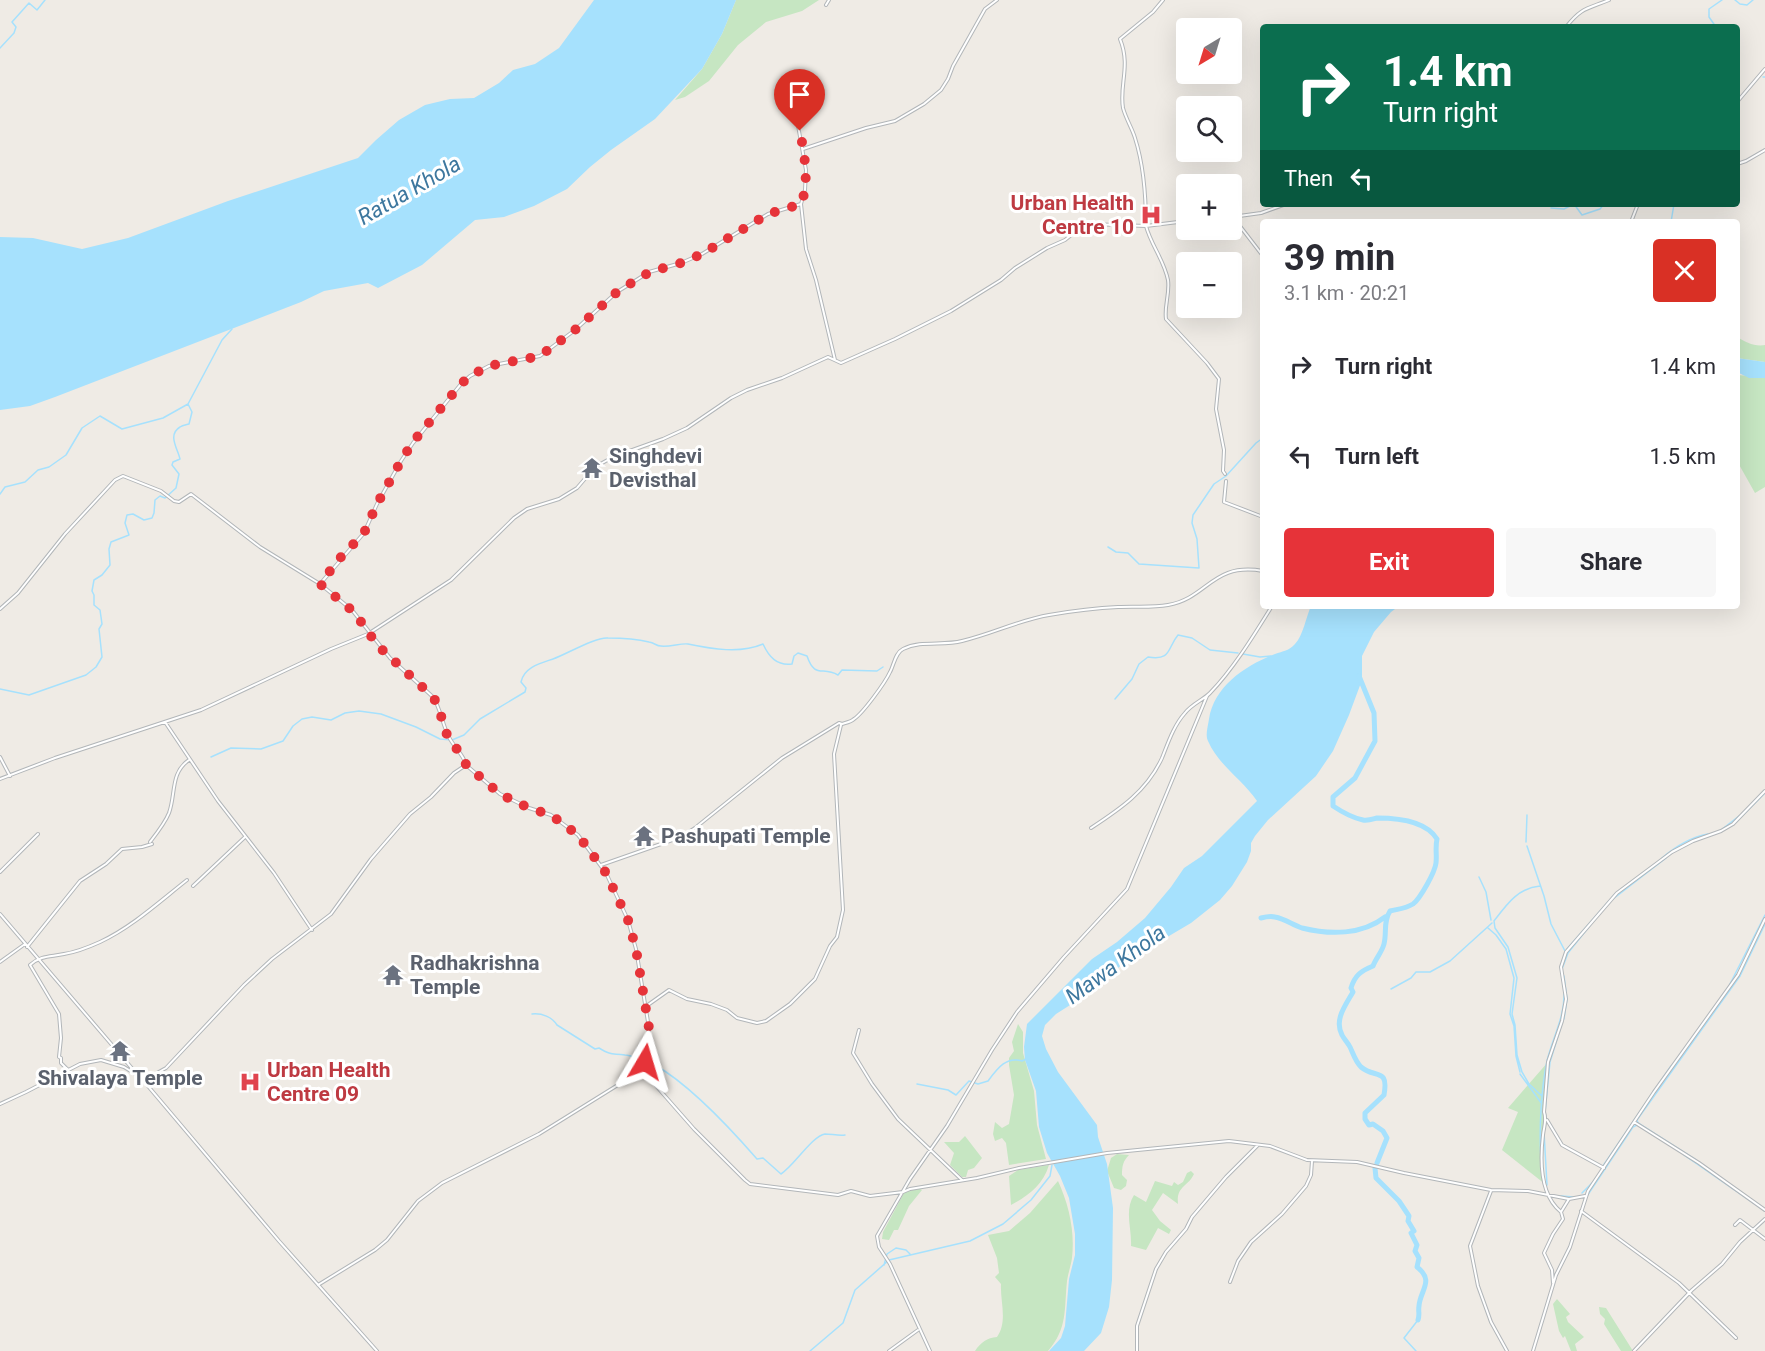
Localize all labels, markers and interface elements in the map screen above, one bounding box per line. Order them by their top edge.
north arrow [1176,18,1242,84]
map controls [1176,18,1242,318]
text: 1.4 km [1383,47,1513,96]
icon: right [1284,48,1362,126]
pin [774,69,825,131]
icon: arrive [783,78,816,111]
button: search [1176,96,1242,162]
text: Turn right [1383,97,1498,129]
water label: Ratua Khola [353,151,465,230]
icon: left [1345,162,1378,195]
text: Then [1284,166,1333,191]
button: + [1176,174,1242,240]
place label: Urban Health Centre 10 [1011,191,1134,239]
hospital icon: Urban Health Centre 10 [1139,203,1163,227]
text: 39 min [1284,237,1395,279]
button: close [1653,239,1716,302]
button: − [1176,252,1242,318]
text: 3.1 km · 20:21 [1284,281,1409,305]
icon: right [1284,350,1317,383]
text: Turn right [1335,354,1432,379]
text: 1.4 km [1650,354,1716,379]
icon: left [1284,440,1317,473]
place label: Singhdevi Devisthal [609,444,702,492]
text: Turn left [1335,444,1419,469]
text: 1.5 km [1650,444,1716,469]
temple icon: Singhdevi Devisthal [580,456,604,480]
button: Exit [1284,528,1494,597]
button: Share [1506,528,1716,597]
temple icon: Pashupati Temple [632,824,656,848]
place label: Pashupati Temple [661,824,831,848]
water label: Mawa Khola [1060,920,1170,1009]
place label: Radhakrishna Temple [410,951,540,999]
temple icon: Radhakrishna Temple [381,963,405,987]
position arrow [613,1030,677,1094]
temple icon: Shivalaya Temple [108,1039,132,1063]
place label: Urban Health Centre 09 [267,1058,390,1106]
place label: Shivalaya Temple [37,1066,203,1090]
hospital icon: Urban Health Centre 09 [238,1070,262,1094]

